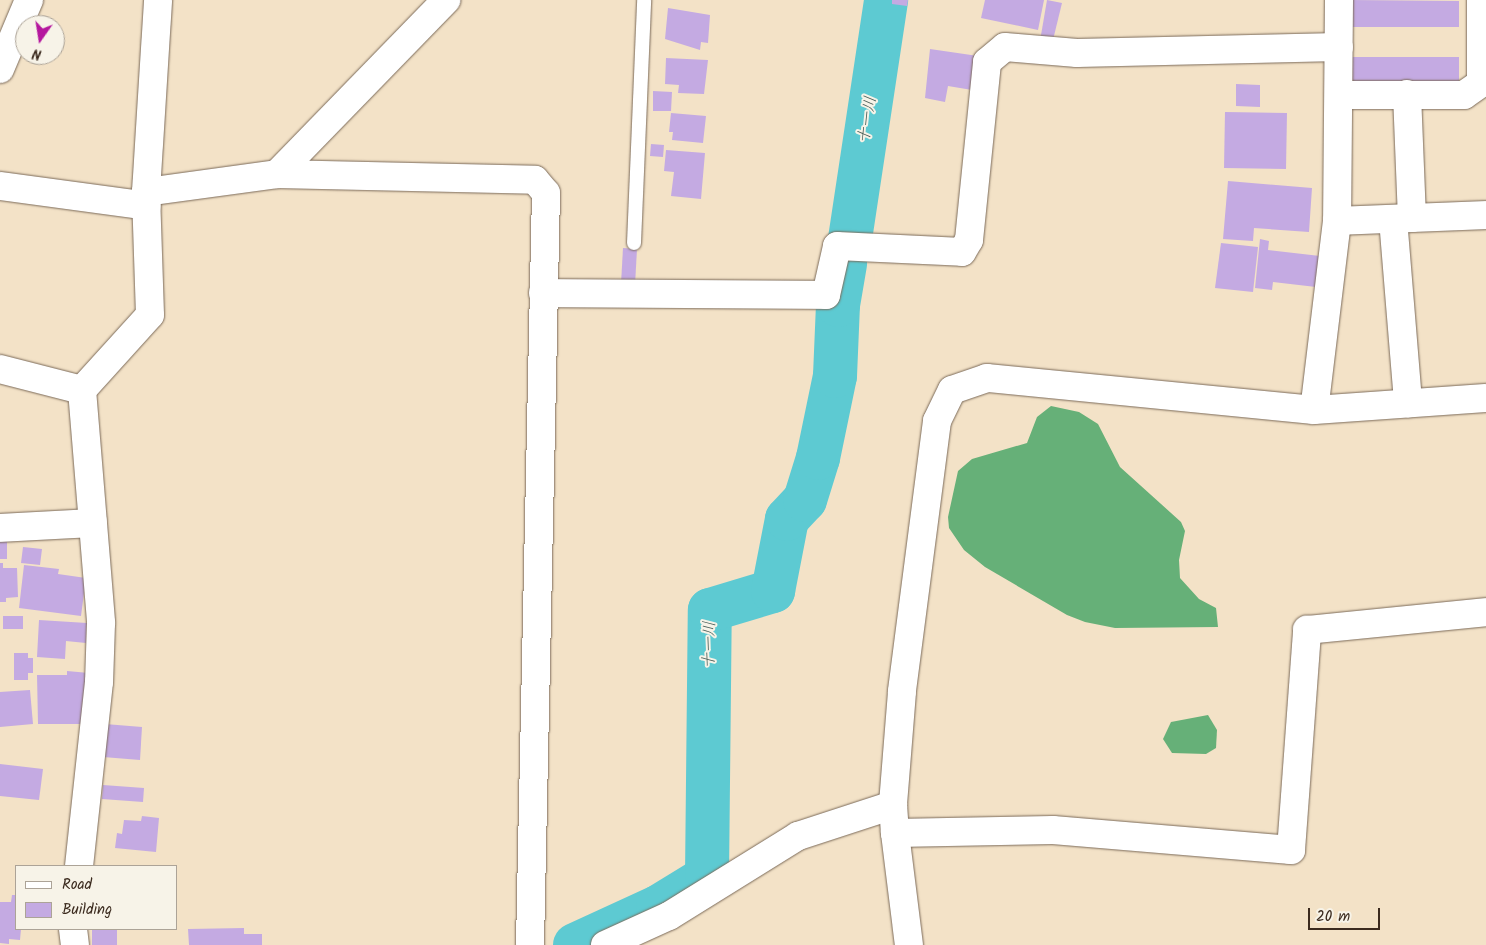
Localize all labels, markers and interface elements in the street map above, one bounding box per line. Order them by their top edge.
north arrow [15,15,65,65]
text: N [30,42,44,65]
water label: 十一川 [855,95,881,145]
water label: 十一川 [700,621,720,669]
legend [15,865,178,930]
text: Road [62,873,92,897]
text: Building [62,898,112,922]
scale bar [1311,898,1384,930]
text: 20 m [1316,905,1350,929]

